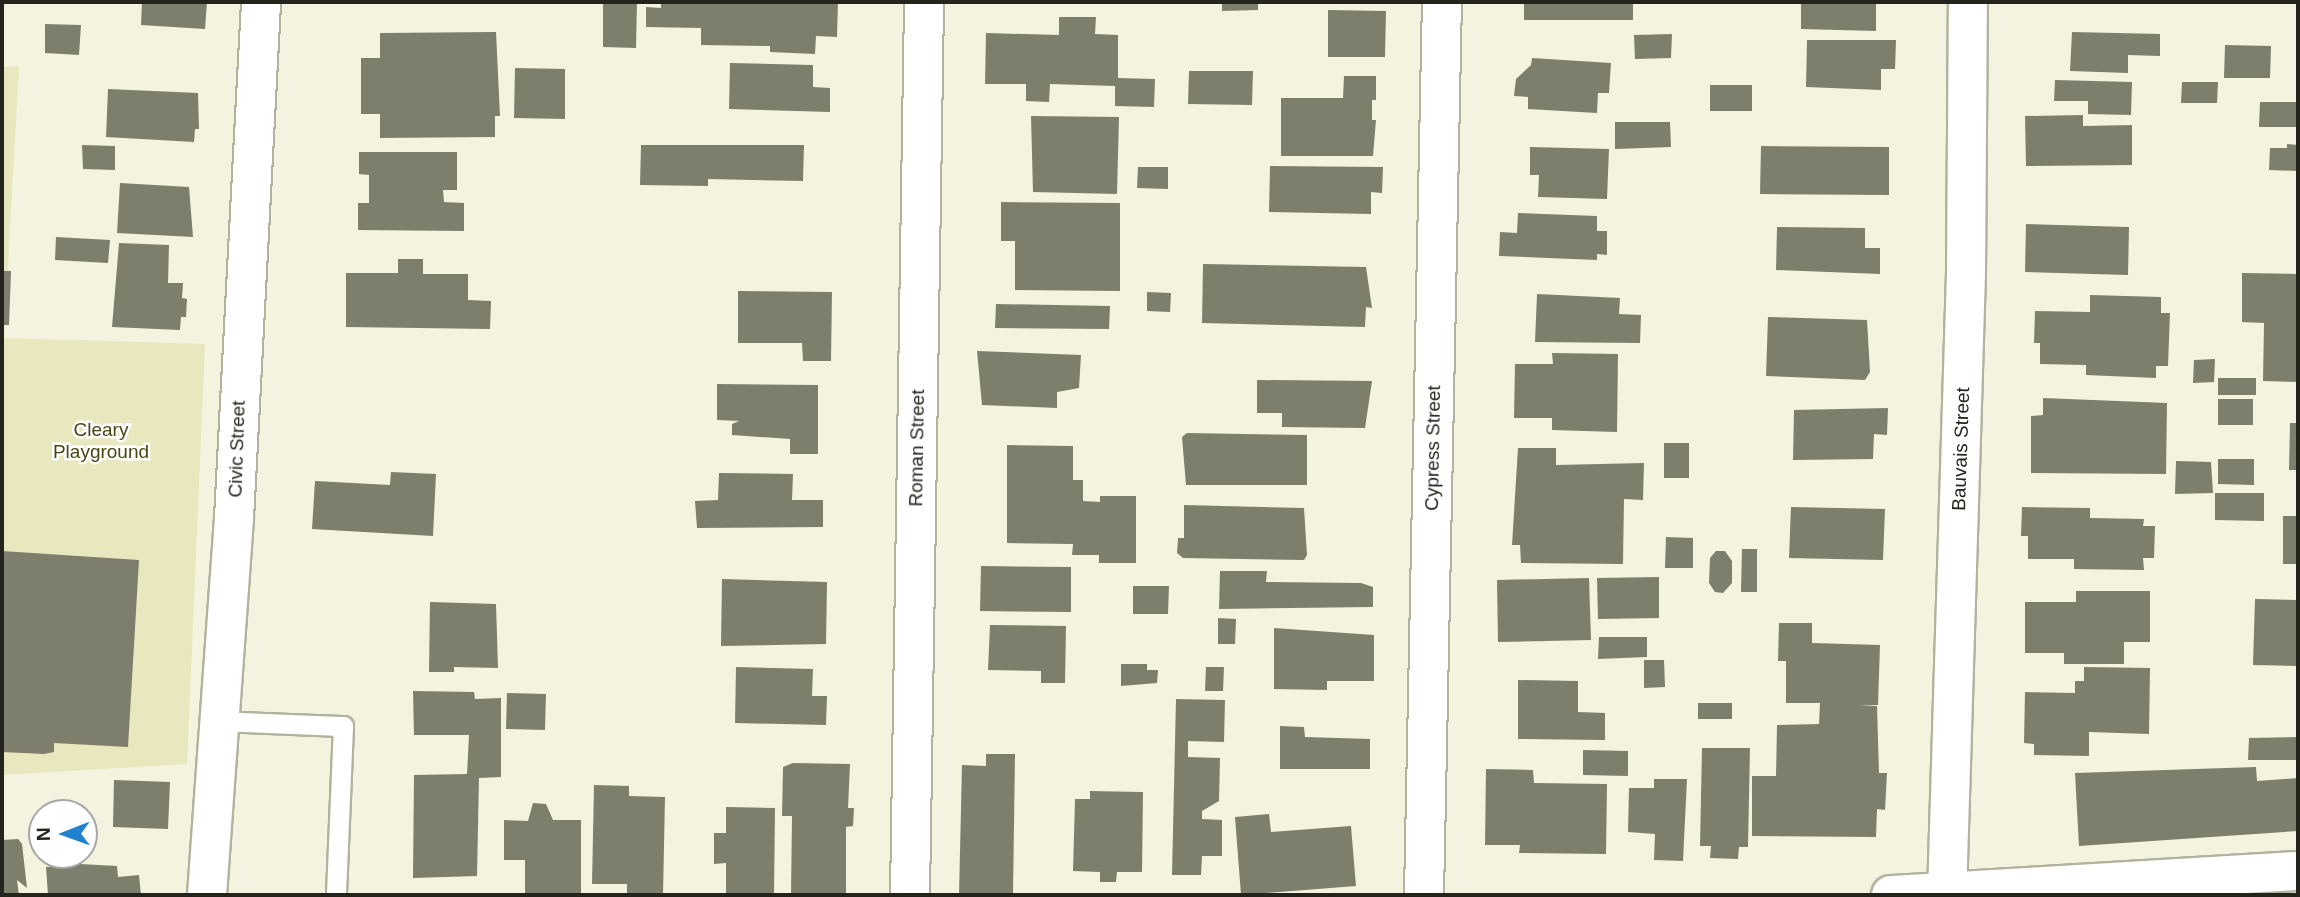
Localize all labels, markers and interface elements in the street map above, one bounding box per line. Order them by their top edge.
street label: Cypress Street [1421,385,1445,511]
street label: Bauvais Street [1947,387,1975,511]
street label: Roman Street [905,389,929,507]
street label: Civic Street [224,400,250,498]
park label: Cleary Playground [53,419,149,463]
north arrow [28,799,98,869]
text: N [33,827,54,841]

